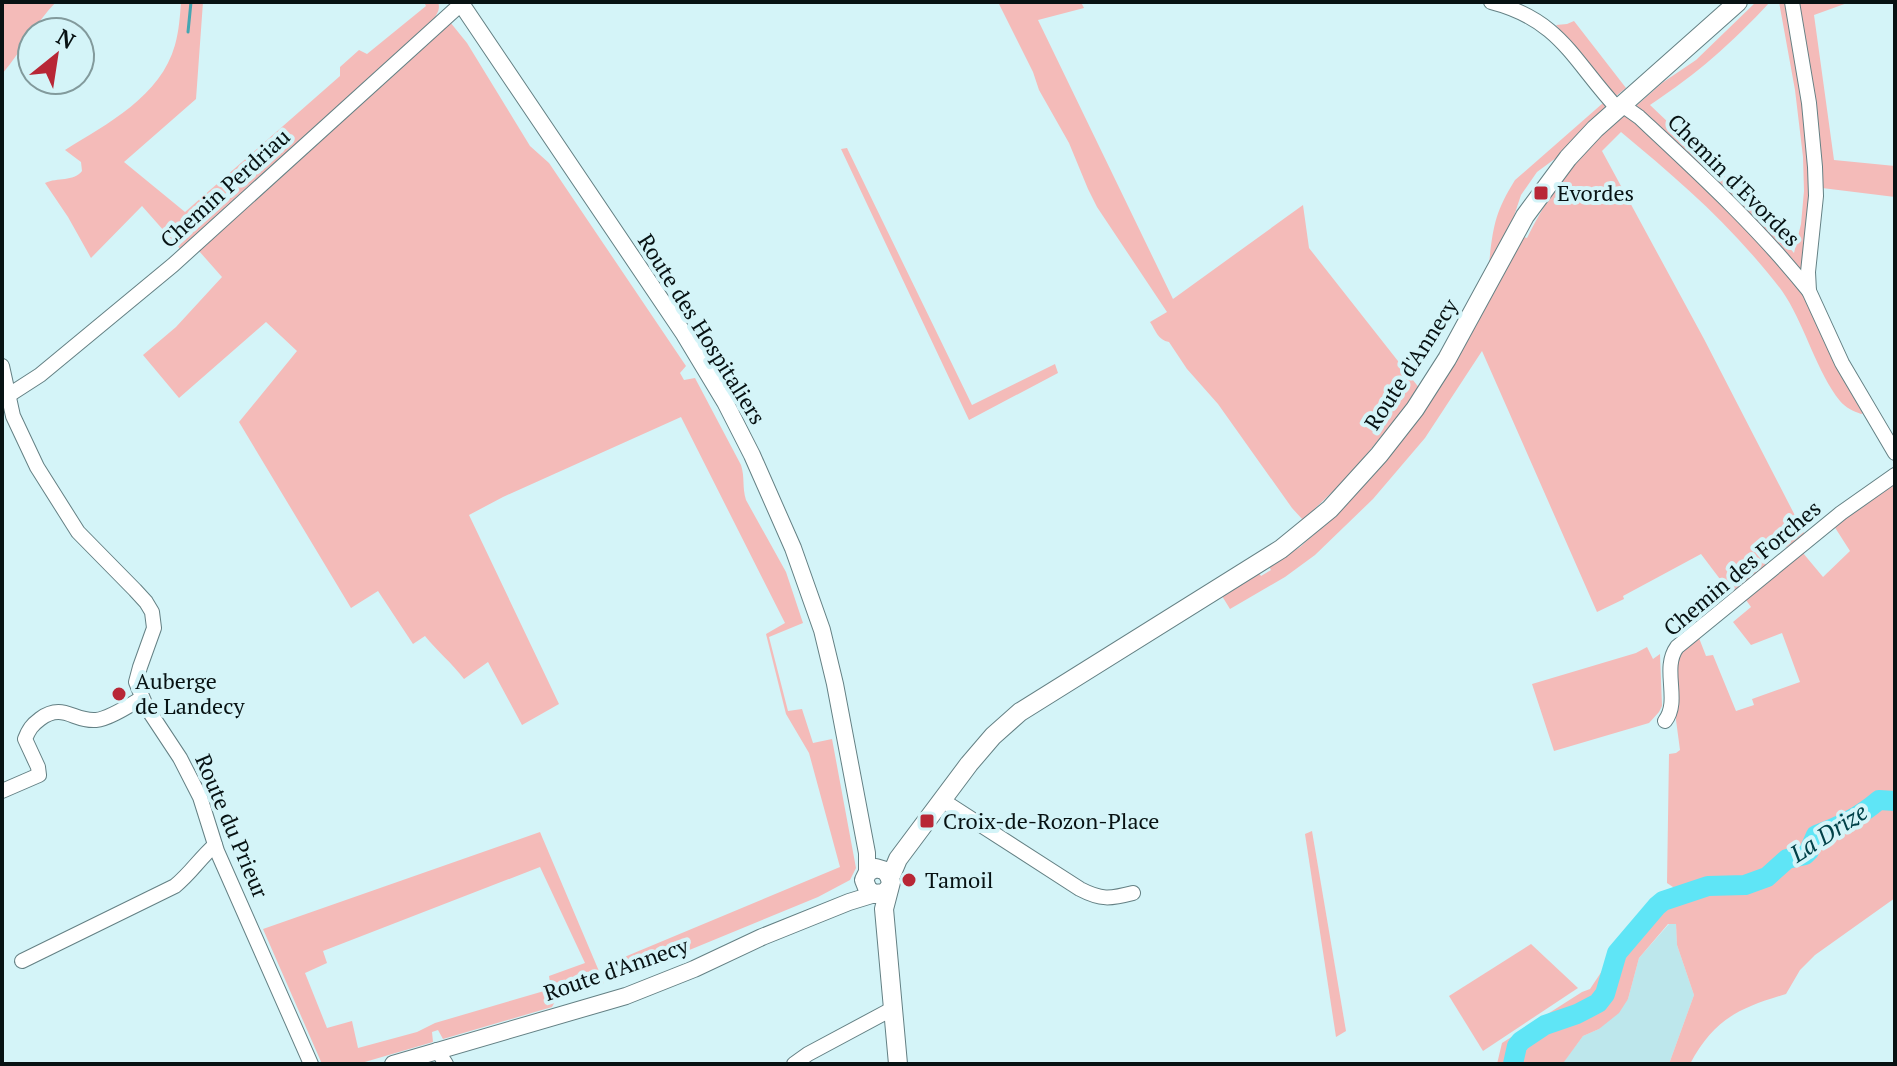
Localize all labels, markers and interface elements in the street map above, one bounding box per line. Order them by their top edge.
north arrow [16,16,96,96]
text: N [52,22,81,55]
street label: Chemin d'Evordes [1662,107,1807,252]
street label: Chemin Perdriau [154,121,296,254]
place label: Evordes [1557,178,1634,207]
marker: Evordes [1532,184,1550,202]
street label: Route des Hospitaliers [632,228,773,429]
street label: Route d'Annecy [1357,292,1464,435]
street label: Chemin des Forches [1657,493,1826,642]
place label: Auberge de Landecy [135,666,245,720]
marker: Auberge de Landecy [110,685,128,703]
street label: Route du Prieur [189,750,276,903]
water label: La Drize [1783,795,1873,870]
place label: Croix-de-Rozon-Place [943,806,1159,835]
marker: Croix-de-Rozon-Place [918,812,936,830]
place label: Tamoil [925,865,993,894]
marker: Tamoil [900,871,918,889]
street label: Route d'Annecy [540,930,693,1007]

